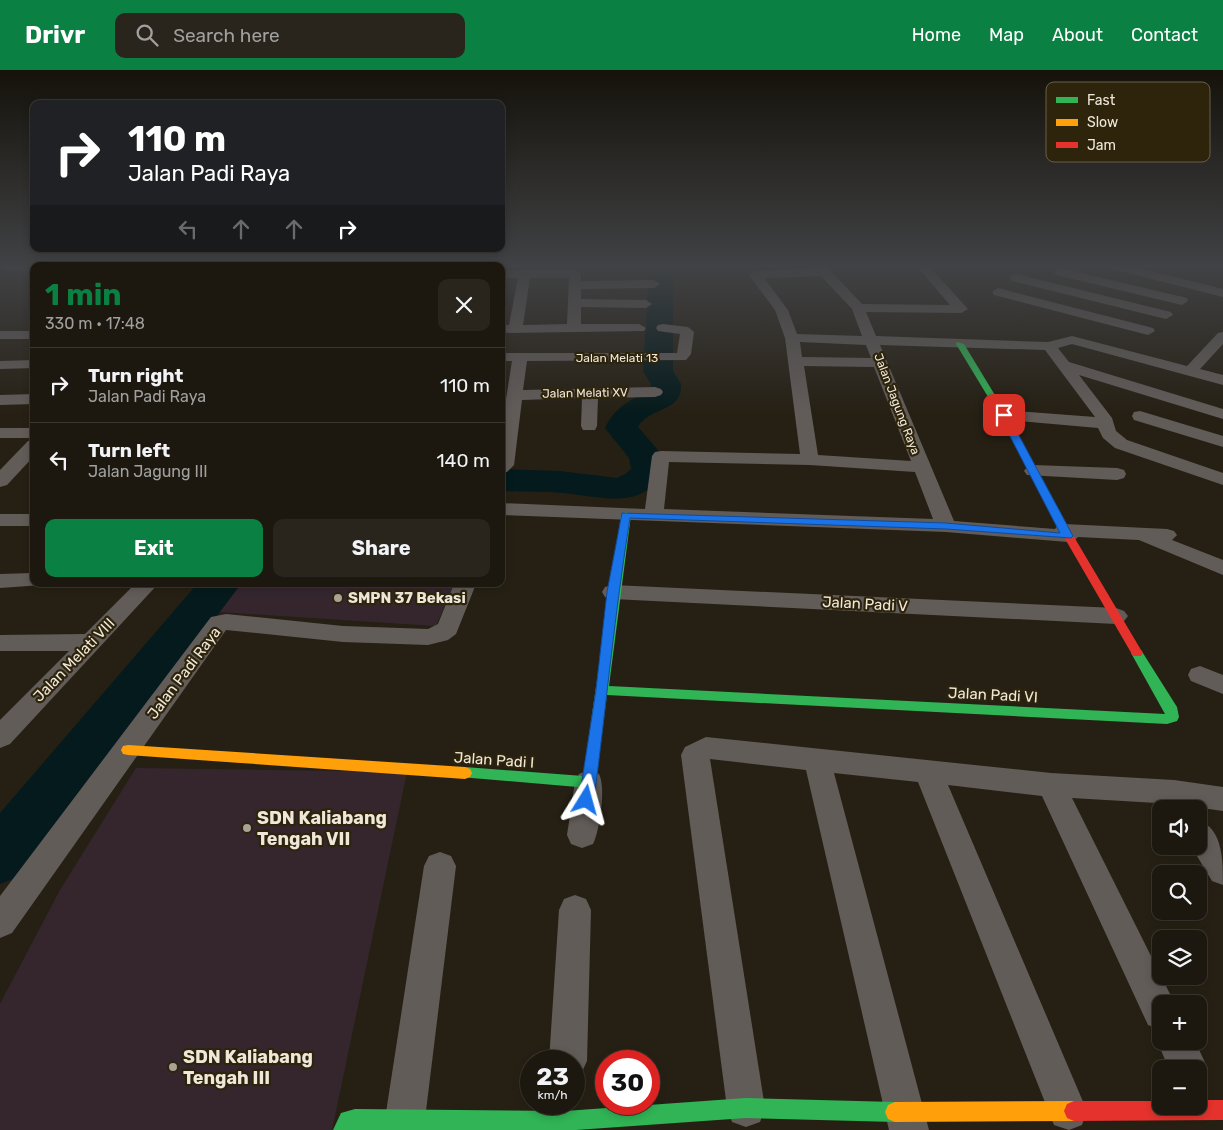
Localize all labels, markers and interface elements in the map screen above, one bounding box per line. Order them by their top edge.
search box [115,13,465,58]
text: Drivr [25,21,85,49]
icon: search [133,21,161,49]
text: Search here [173,24,280,47]
text: Home [912,24,961,46]
text: Map [989,24,1024,46]
text: About [1052,24,1103,46]
text: Contact [1131,24,1198,46]
legend [1046,82,1210,162]
text: Fast [1087,92,1116,109]
text: Slow [1087,114,1118,131]
text: 110 m [128,118,226,160]
icon: right [45,120,110,185]
text: Jam [1087,137,1116,154]
text: Jalan Padi Raya [128,160,290,187]
icon: left [174,215,202,243]
icon: ahead [227,215,255,243]
icon: ahead [280,215,308,243]
icon: right [333,215,361,243]
text: 1 min [45,277,122,313]
button: close [438,279,490,331]
text: 330 m · 17:48 [45,314,145,333]
street label: Jalan Melati 13 [576,351,658,365]
street label: Jalan Jagung Raya [871,351,923,457]
text: Turn right [88,364,183,387]
icon: right [45,371,73,399]
text: 110 m [440,374,490,397]
street label: Jalan Melati XV [542,385,628,401]
text: Jalan Padi Raya [88,387,206,406]
pin [983,394,1025,436]
icon: arrive [990,401,1018,429]
text: Turn left [88,439,170,462]
icon: left [45,446,73,474]
text: 140 m [436,449,490,472]
text: Jalan Jagung III [88,462,208,481]
button: Exit [45,519,263,577]
button: Share [273,519,490,577]
place label: SMPN 37 Bekasi [348,589,466,607]
marker: SMPN 37 Bekasi [332,592,344,604]
street label: Jalan Padi V [822,593,908,615]
street label: Jalan Melati VIII [30,614,118,706]
street label: Jalan Padi Raya [144,623,224,723]
street label: Jalan Padi VI [948,684,1038,706]
street label: Jalan Padi I [453,748,535,772]
position arrow [559,773,611,825]
map controls [1152,800,1207,1115]
button: sound [1152,800,1207,855]
place label: SDN Kaliabang Tengah VII [257,807,387,850]
marker: SDN Kaliabang Tengah VII [241,822,253,834]
button: search [1152,865,1207,920]
button: layers [1152,930,1207,985]
button: + [1152,995,1207,1050]
place label: SDN Kaliabang Tengah III [183,1046,313,1089]
speed limit sign: 30 [595,1050,660,1115]
button: − [1152,1060,1207,1115]
marker: SDN Kaliabang Tengah III [167,1061,179,1073]
text: 23 [536,1062,569,1091]
text: km/h [538,1088,567,1102]

